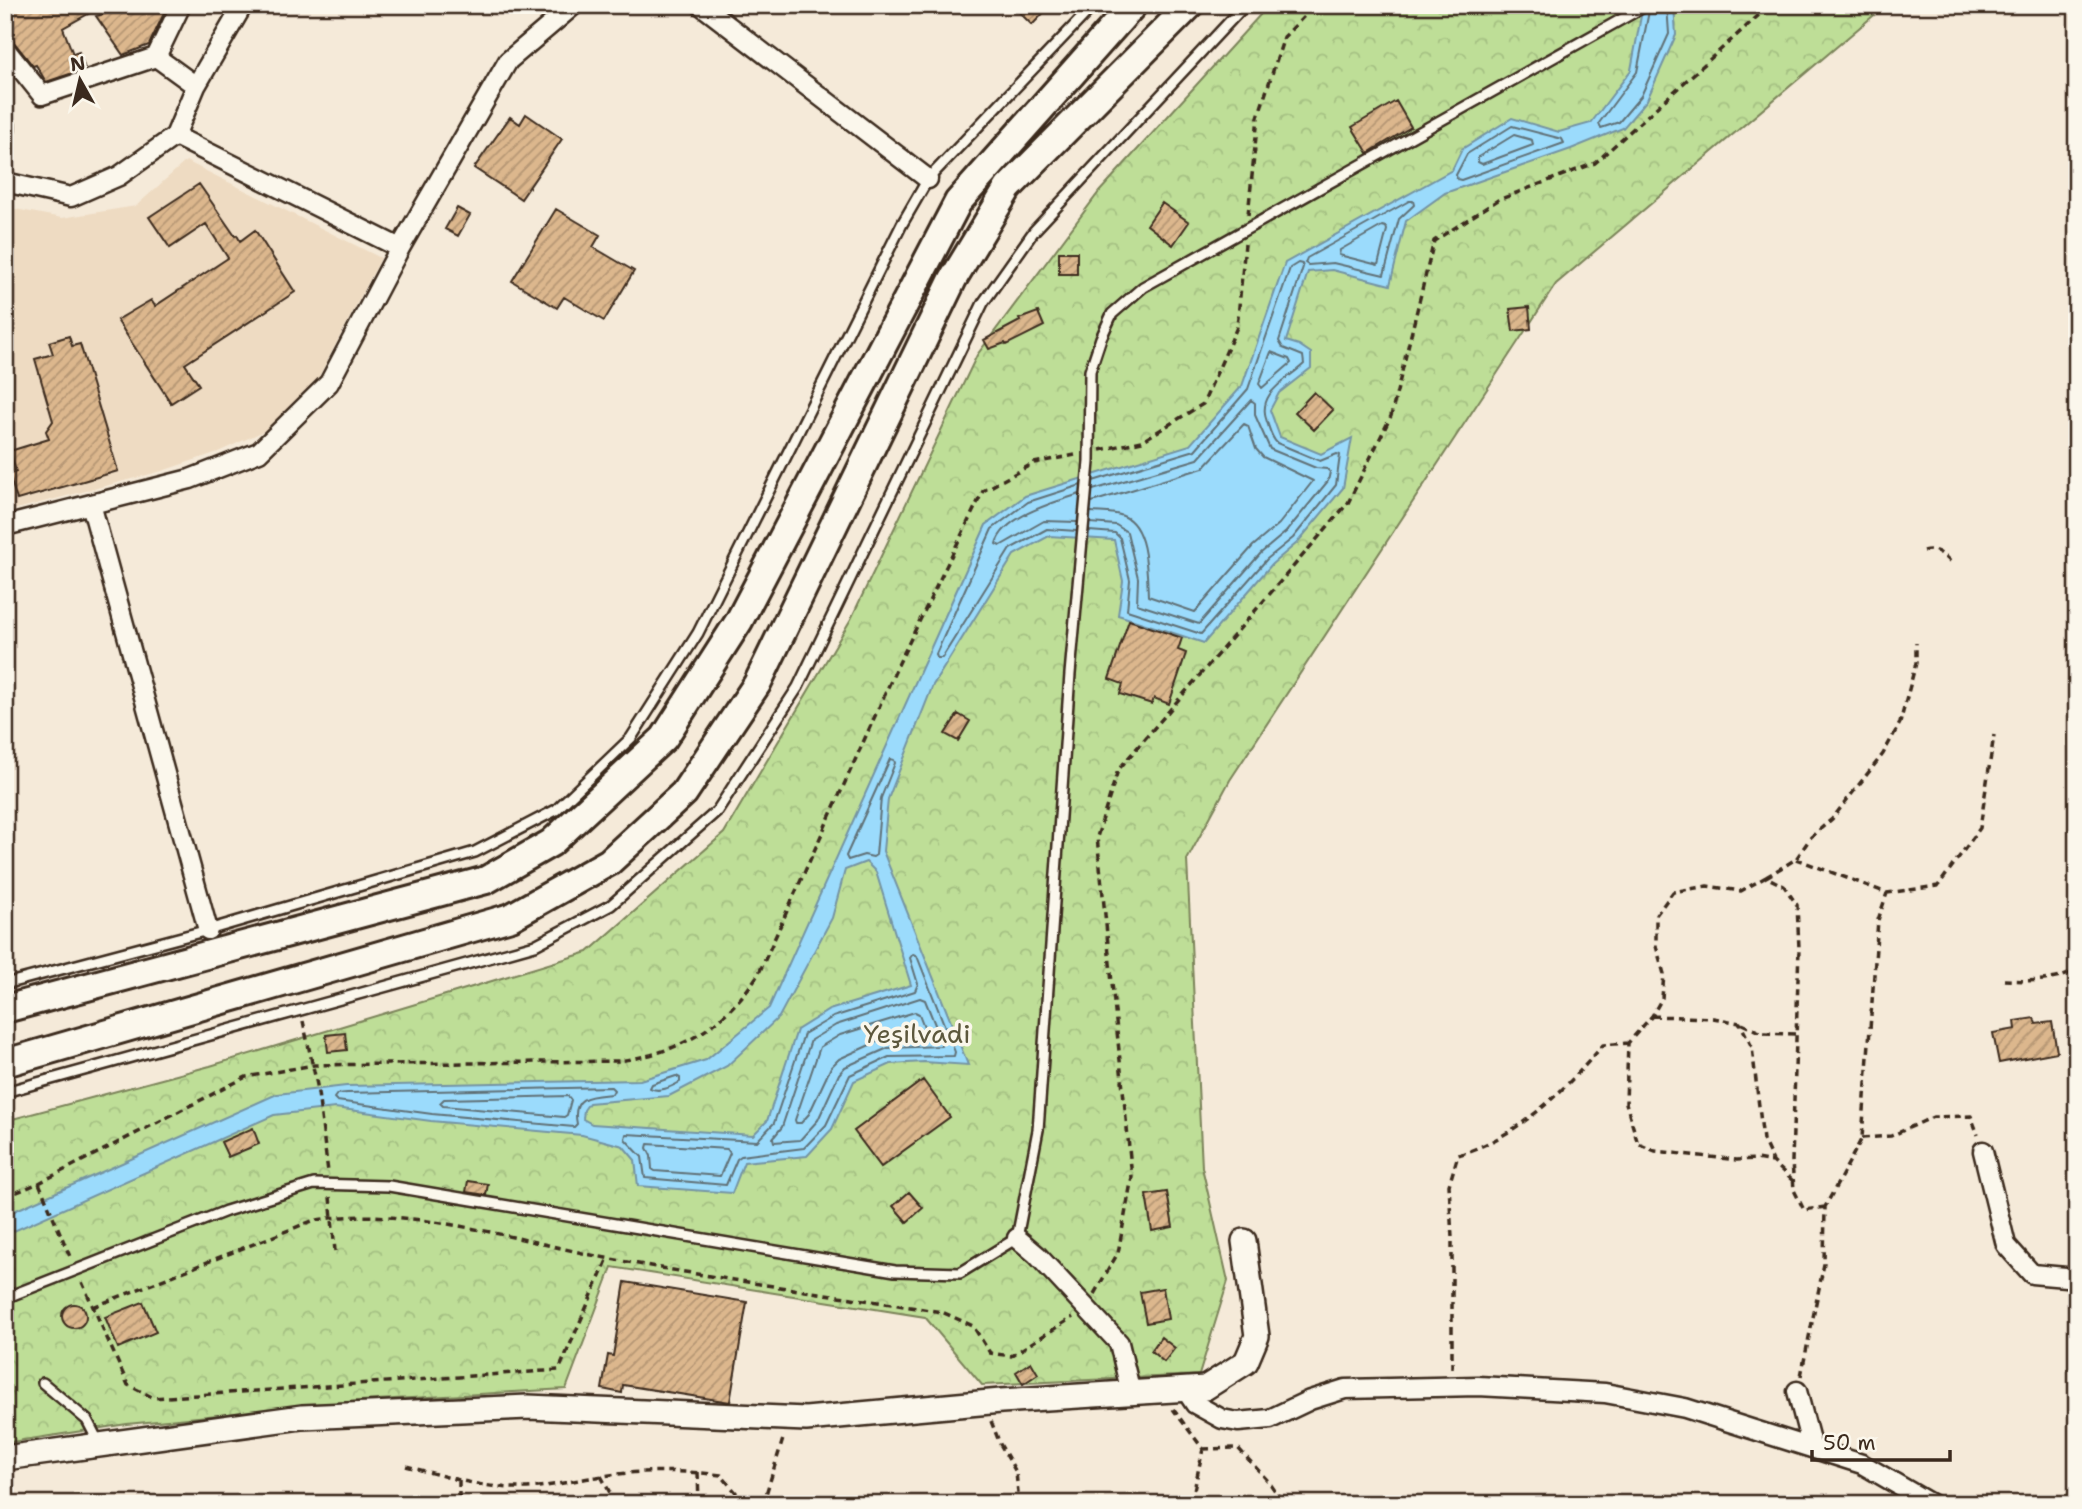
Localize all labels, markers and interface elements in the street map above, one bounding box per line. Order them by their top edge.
north arrow [46,46,116,116]
text: N [69,50,87,77]
park label: Yeşilvadi [863,1016,971,1051]
scale bar [1812,1418,1951,1462]
text: 50 m [1823,1429,1876,1457]

